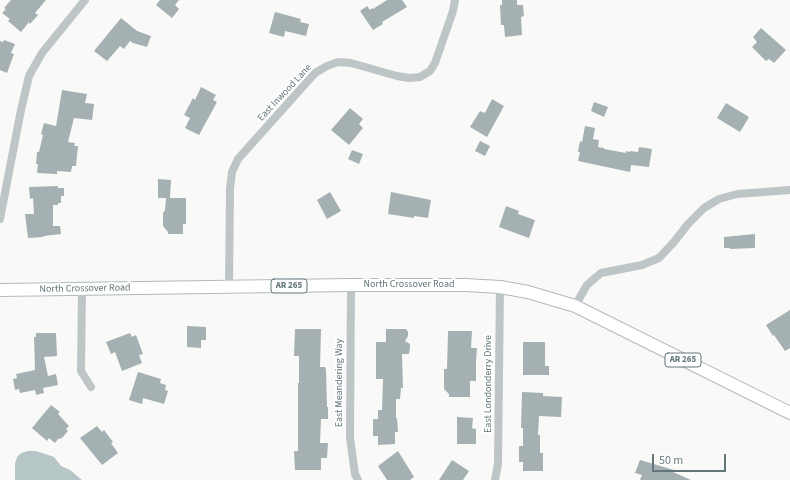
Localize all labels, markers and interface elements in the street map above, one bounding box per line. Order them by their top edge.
street label: East Inwood Lane [255,62,315,124]
road number: AR 265 [271,279,307,293]
street label: North Crossover Road [364,279,454,291]
street label: North Crossover Road [39,282,131,296]
street label: East Londonderry Drive [483,335,495,433]
street label: East Meandering Way [334,339,346,427]
road number: AR 265 [665,353,701,367]
scale bar [654,446,728,472]
text: 50 m [659,452,683,469]

